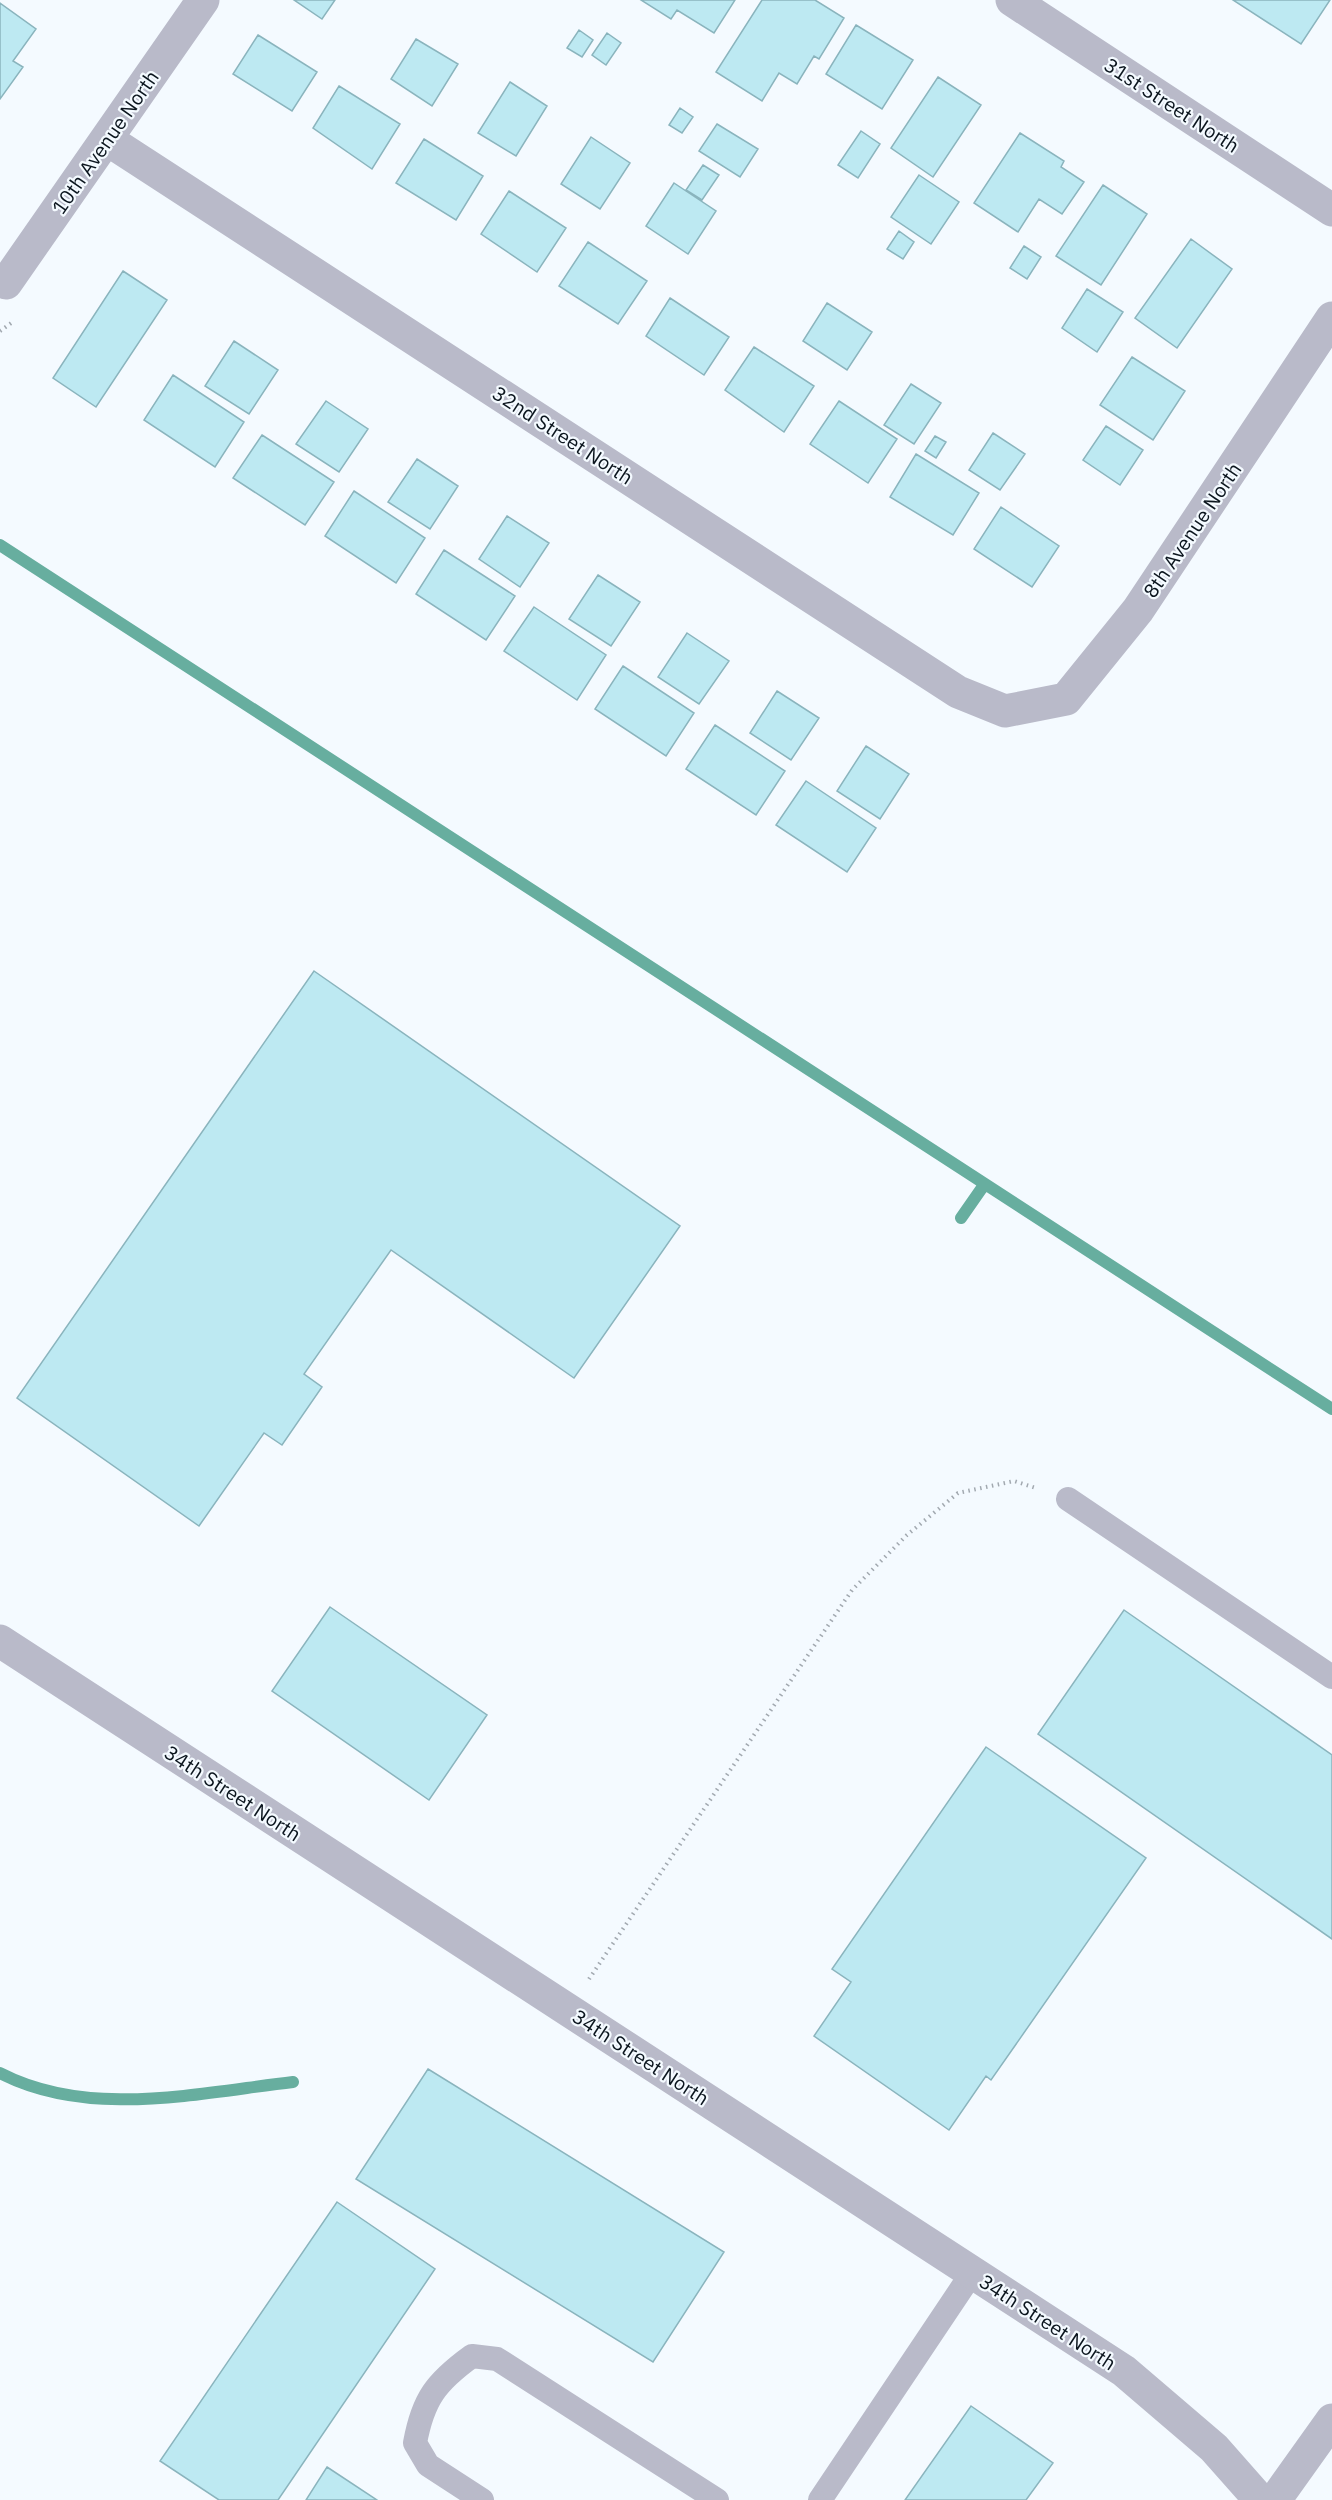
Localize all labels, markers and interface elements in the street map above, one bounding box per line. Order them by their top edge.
street label: 31st Street North [1099,51,1245,159]
street label: 10th Avenue North [45,65,165,219]
street label: 32nd Street North [488,379,638,491]
street label: 8th Avenue North [1137,457,1247,603]
street label: 34th Street North [159,1739,307,1847]
street label: 34th Street North [567,2003,715,2111]
street label: 34th Street North [974,2268,1122,2376]

